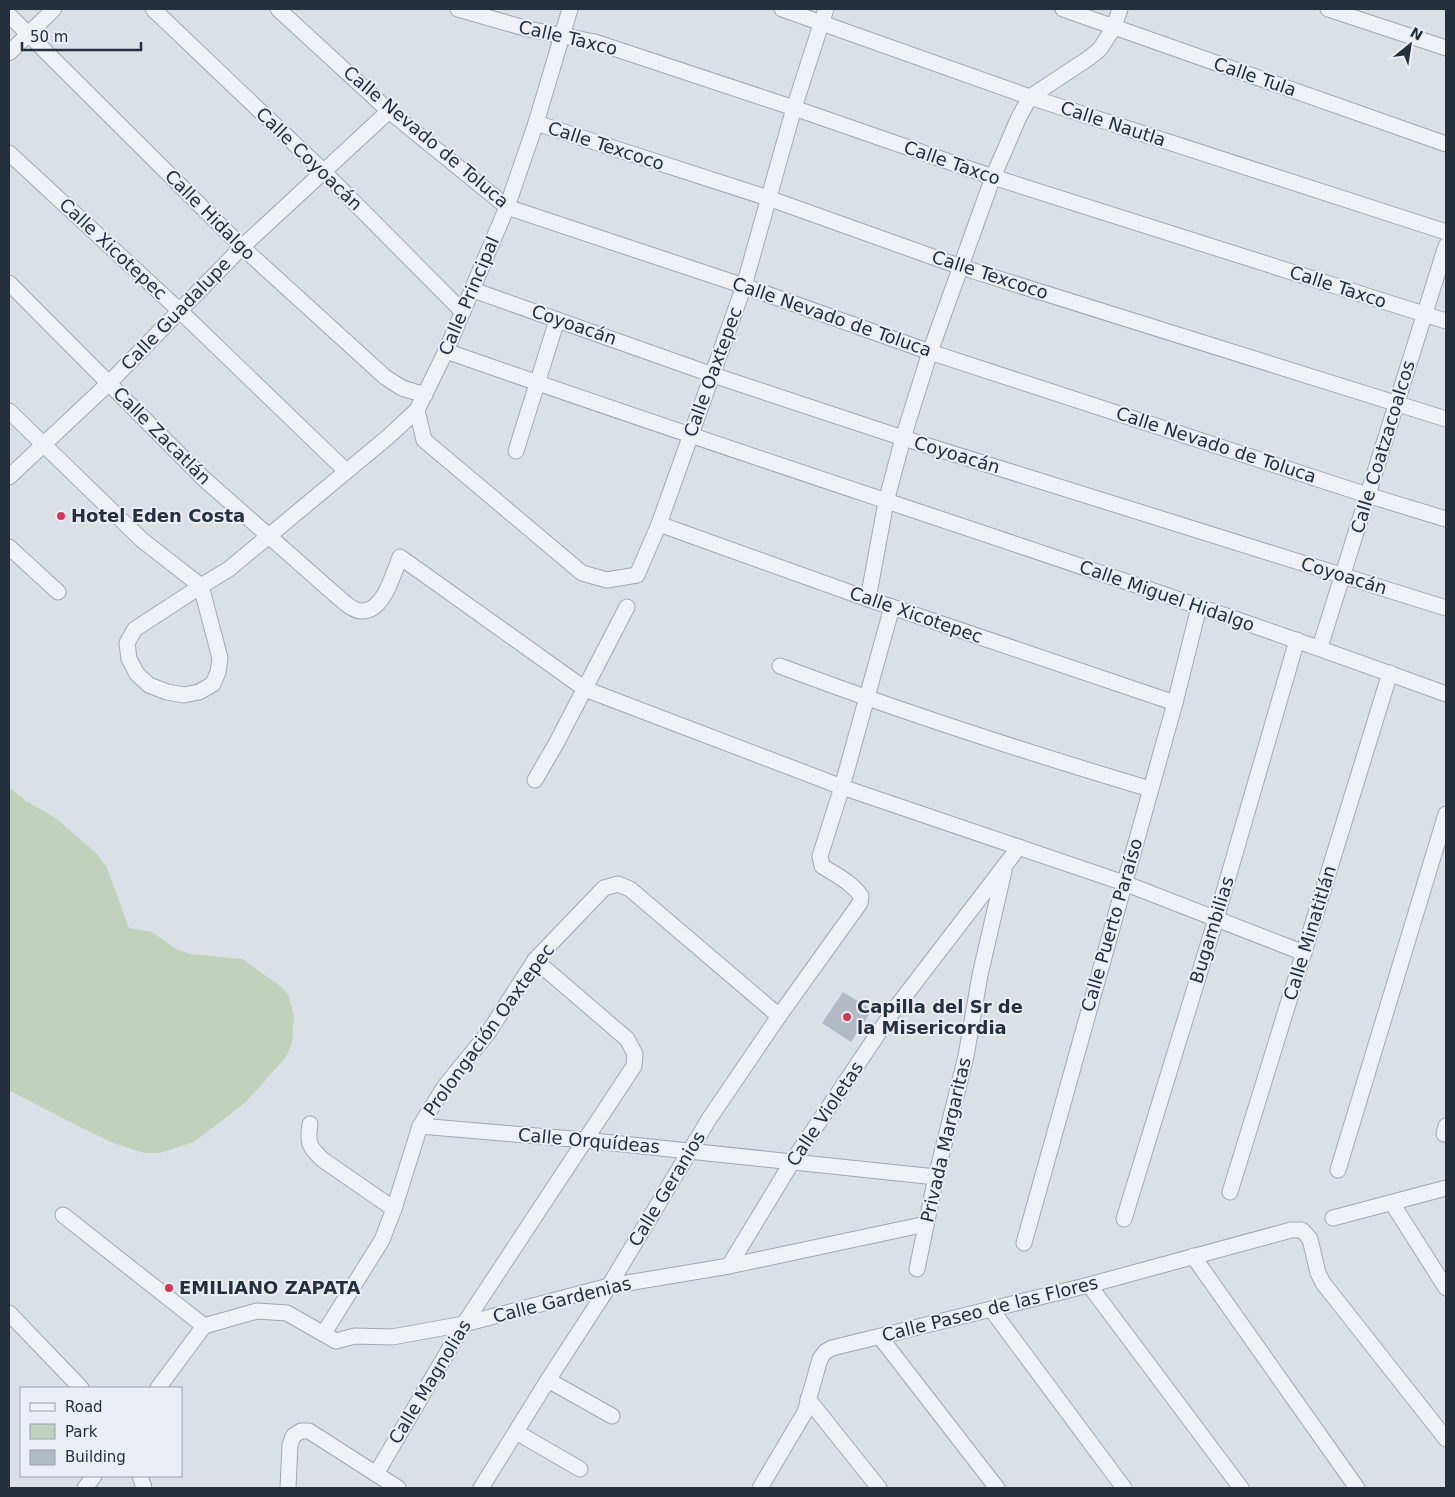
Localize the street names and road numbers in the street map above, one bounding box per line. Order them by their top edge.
street label: Calle Taxco [517,16,620,59]
street label: Calle Tula [1211,53,1299,100]
street label: Calle Nevado de Toluca [339,61,513,212]
street label: Calle Nautla [1058,97,1168,150]
street label: Calle Coyoacán [252,103,367,214]
street label: Calle Texcoco [545,117,667,174]
street label: Calle Taxco [901,136,1003,189]
street label: Calle Hidalgo [161,165,260,264]
street label: Calle Xicotepec [55,193,171,304]
street label: Calle Principal [434,233,503,358]
street label: Calle Texcoco [929,246,1051,303]
street label: Calle Guadalupe [117,253,235,374]
street label: Calle Taxco [1287,261,1389,312]
street label: Calle Nevado de Toluca [730,273,935,361]
street label: Coyoacán [529,300,619,349]
street label: Calle Oaxtepec [679,304,746,440]
street label: Calle Coatzacoalcos [1346,358,1419,536]
street label: Calle Zacatlán [109,383,215,489]
street label: Calle Nevado de Toluca [1113,402,1319,487]
street label: Coyoacán [912,432,1003,478]
street label: Coyoacán [1299,553,1390,599]
street label: Calle Miguel Hidalgo [1077,556,1258,635]
street label: Calle Xicotepec [847,582,985,647]
street label: Calle Puerto Paraíso [1077,836,1146,1014]
street label: Calle Minatitlán [1279,863,1340,1003]
street label: Bugambilias [1185,874,1238,986]
street label: Prolongación Oaxtepec [419,939,558,1120]
street label: Privada Margaritas [916,1055,975,1224]
street label: Calle Violetas [782,1057,867,1170]
street label: Calle Orquídeas [517,1124,661,1157]
street label: Calle Geranios [624,1127,709,1250]
street label: Calle Paseo de las Flores [880,1271,1100,1346]
street label: Calle Gardenias [491,1272,633,1327]
street label: Calle Magnolias [384,1316,475,1448]

